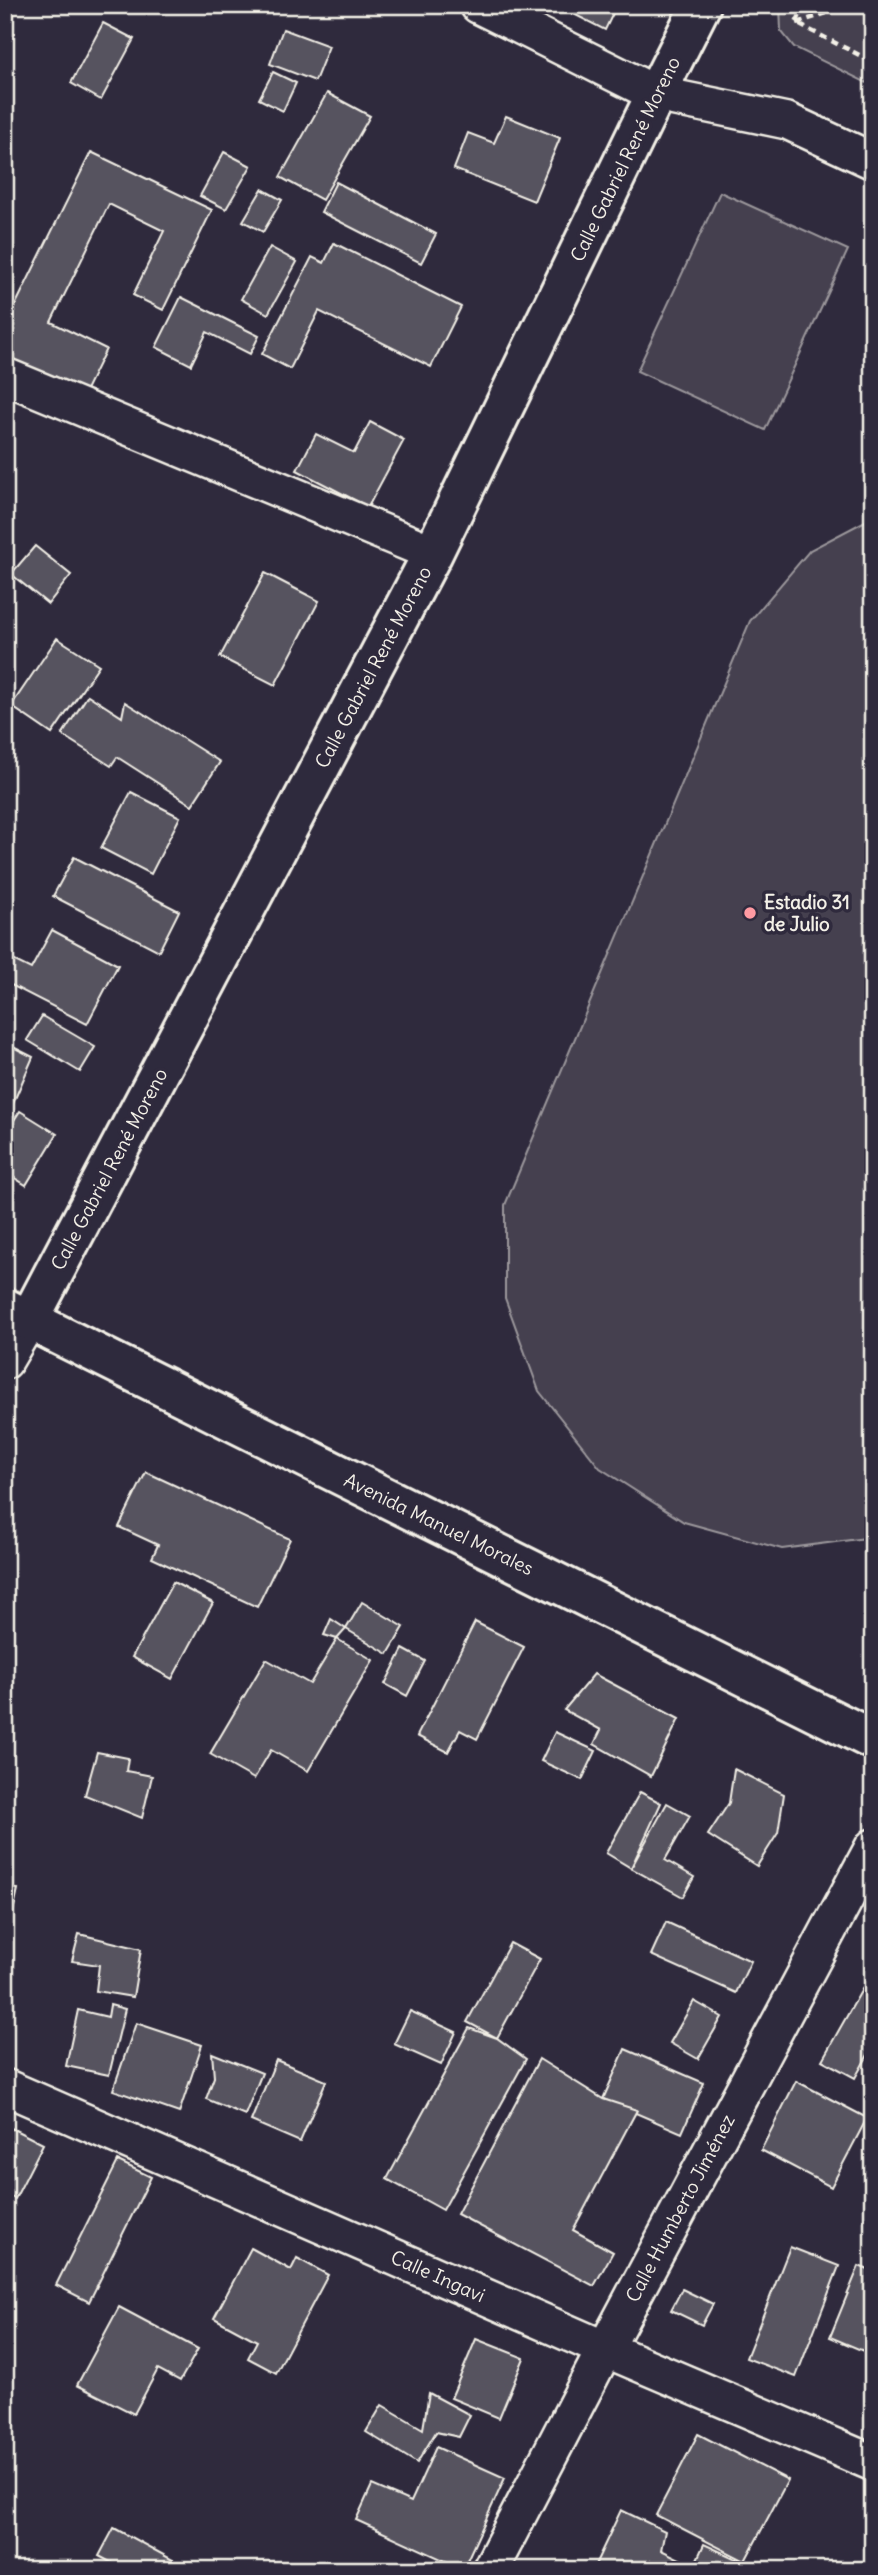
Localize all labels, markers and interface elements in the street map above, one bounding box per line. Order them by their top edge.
street label: Calle Gabriel René Moreno [565,52,685,266]
street label: Calle Gabriel René Moreno [310,562,436,772]
place label: Estadio 31 de Julio [764,890,850,936]
marker: Estadio 31 de Julio [742,905,758,921]
street label: Calle Gabriel René Moreno [46,1064,172,1274]
street label: Avenida Manuel Morales [340,1468,538,1580]
street label: Calle Humberto Jiménez [620,2110,740,2306]
street label: Calle Ingavi [387,2245,489,2307]

